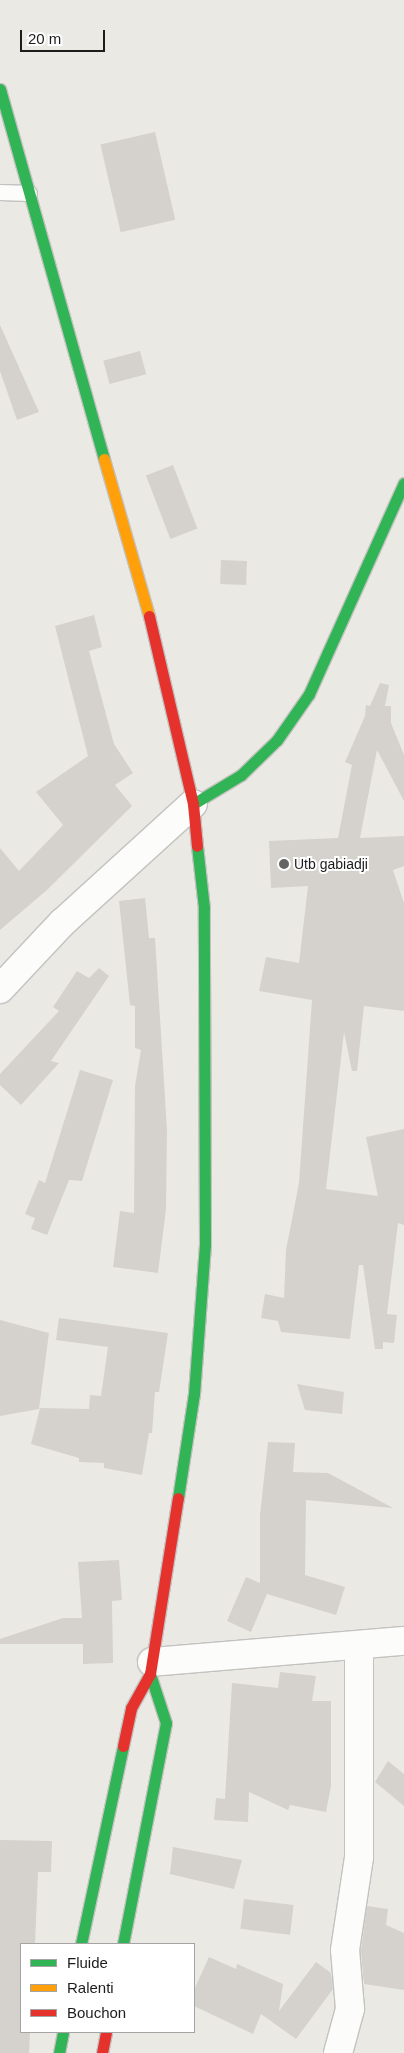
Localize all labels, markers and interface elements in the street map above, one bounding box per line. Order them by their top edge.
scale bar [22,20,108,52]
text: 20 m [28,30,61,47]
place label: Utb gabiadji [294,856,368,872]
marker: Utb gabiadji [278,858,290,870]
legend [20,1943,195,2033]
text: Fluide [67,1954,108,1971]
text: Ralenti [67,1979,114,1996]
text: Bouchon [67,2004,126,2021]

